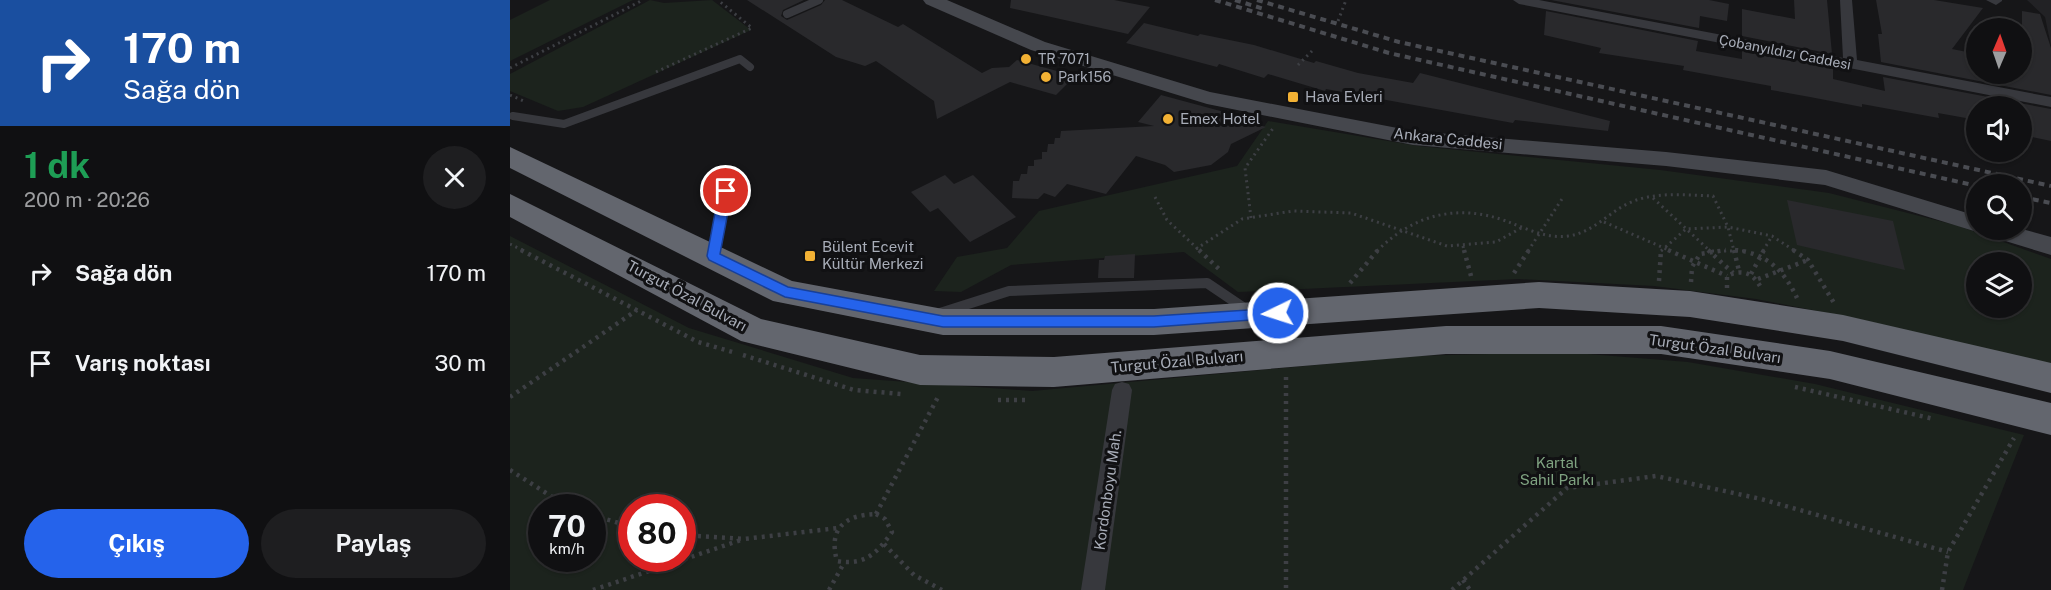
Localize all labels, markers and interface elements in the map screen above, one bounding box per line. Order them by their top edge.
north arrow [1966,18,2032,84]
map controls [1966,18,2032,318]
text: 170 m [123,23,241,72]
icon: right [24,24,102,102]
street label: Çobanyıldızı Caddesi [1718,31,1852,73]
place label: TR 7071 [1038,51,1090,67]
marker: TR 7071 [1019,52,1033,66]
place label: Park156 [1058,69,1112,85]
marker: Park156 [1039,70,1053,84]
text: Sağa dön [123,73,240,105]
place label: Hava Evleri [1305,88,1383,105]
marker: Hava Evleri [1286,90,1300,104]
button: sound [1966,96,2032,162]
place label: Emex Hotel [1180,110,1260,127]
marker: Emex Hotel [1161,112,1175,126]
street label: Ankara Caddesi [1393,124,1503,153]
text: 1 dk [24,144,90,186]
button: close [423,146,486,209]
pin [700,165,751,216]
icon: arrive [709,174,742,207]
button: search [1966,174,2032,240]
text: 200 m · 20:26 [24,188,150,212]
place label: Bülent Ecevit Kültür Merkezi [822,238,923,272]
marker: Bülent Ecevit Kültür Merkezi [803,249,817,263]
button: layers [1966,252,2032,318]
street label: Turgut Özal Bulvarı [625,256,750,334]
icon: right [24,257,57,290]
text: Sağa dön [75,260,172,286]
text: 170 m [426,260,486,286]
position arrow [1246,281,1310,345]
street label: Turgut Özal Bulvarı [1648,330,1782,366]
street label: Turgut Özal Bulvarı [1110,346,1244,376]
icon: arrive [24,347,57,380]
text: Varış noktası [75,350,210,376]
text: 30 m [434,350,486,376]
street label: Kordonboyu Mah. [1091,429,1124,551]
park label: Kartal Sahil Parkı [1520,454,1594,488]
speed limit sign: 80 [618,494,696,572]
text: 70 [548,508,586,544]
button: Çıkış [24,509,249,578]
button: Paylaş [261,509,486,578]
text: km/h [549,540,585,557]

